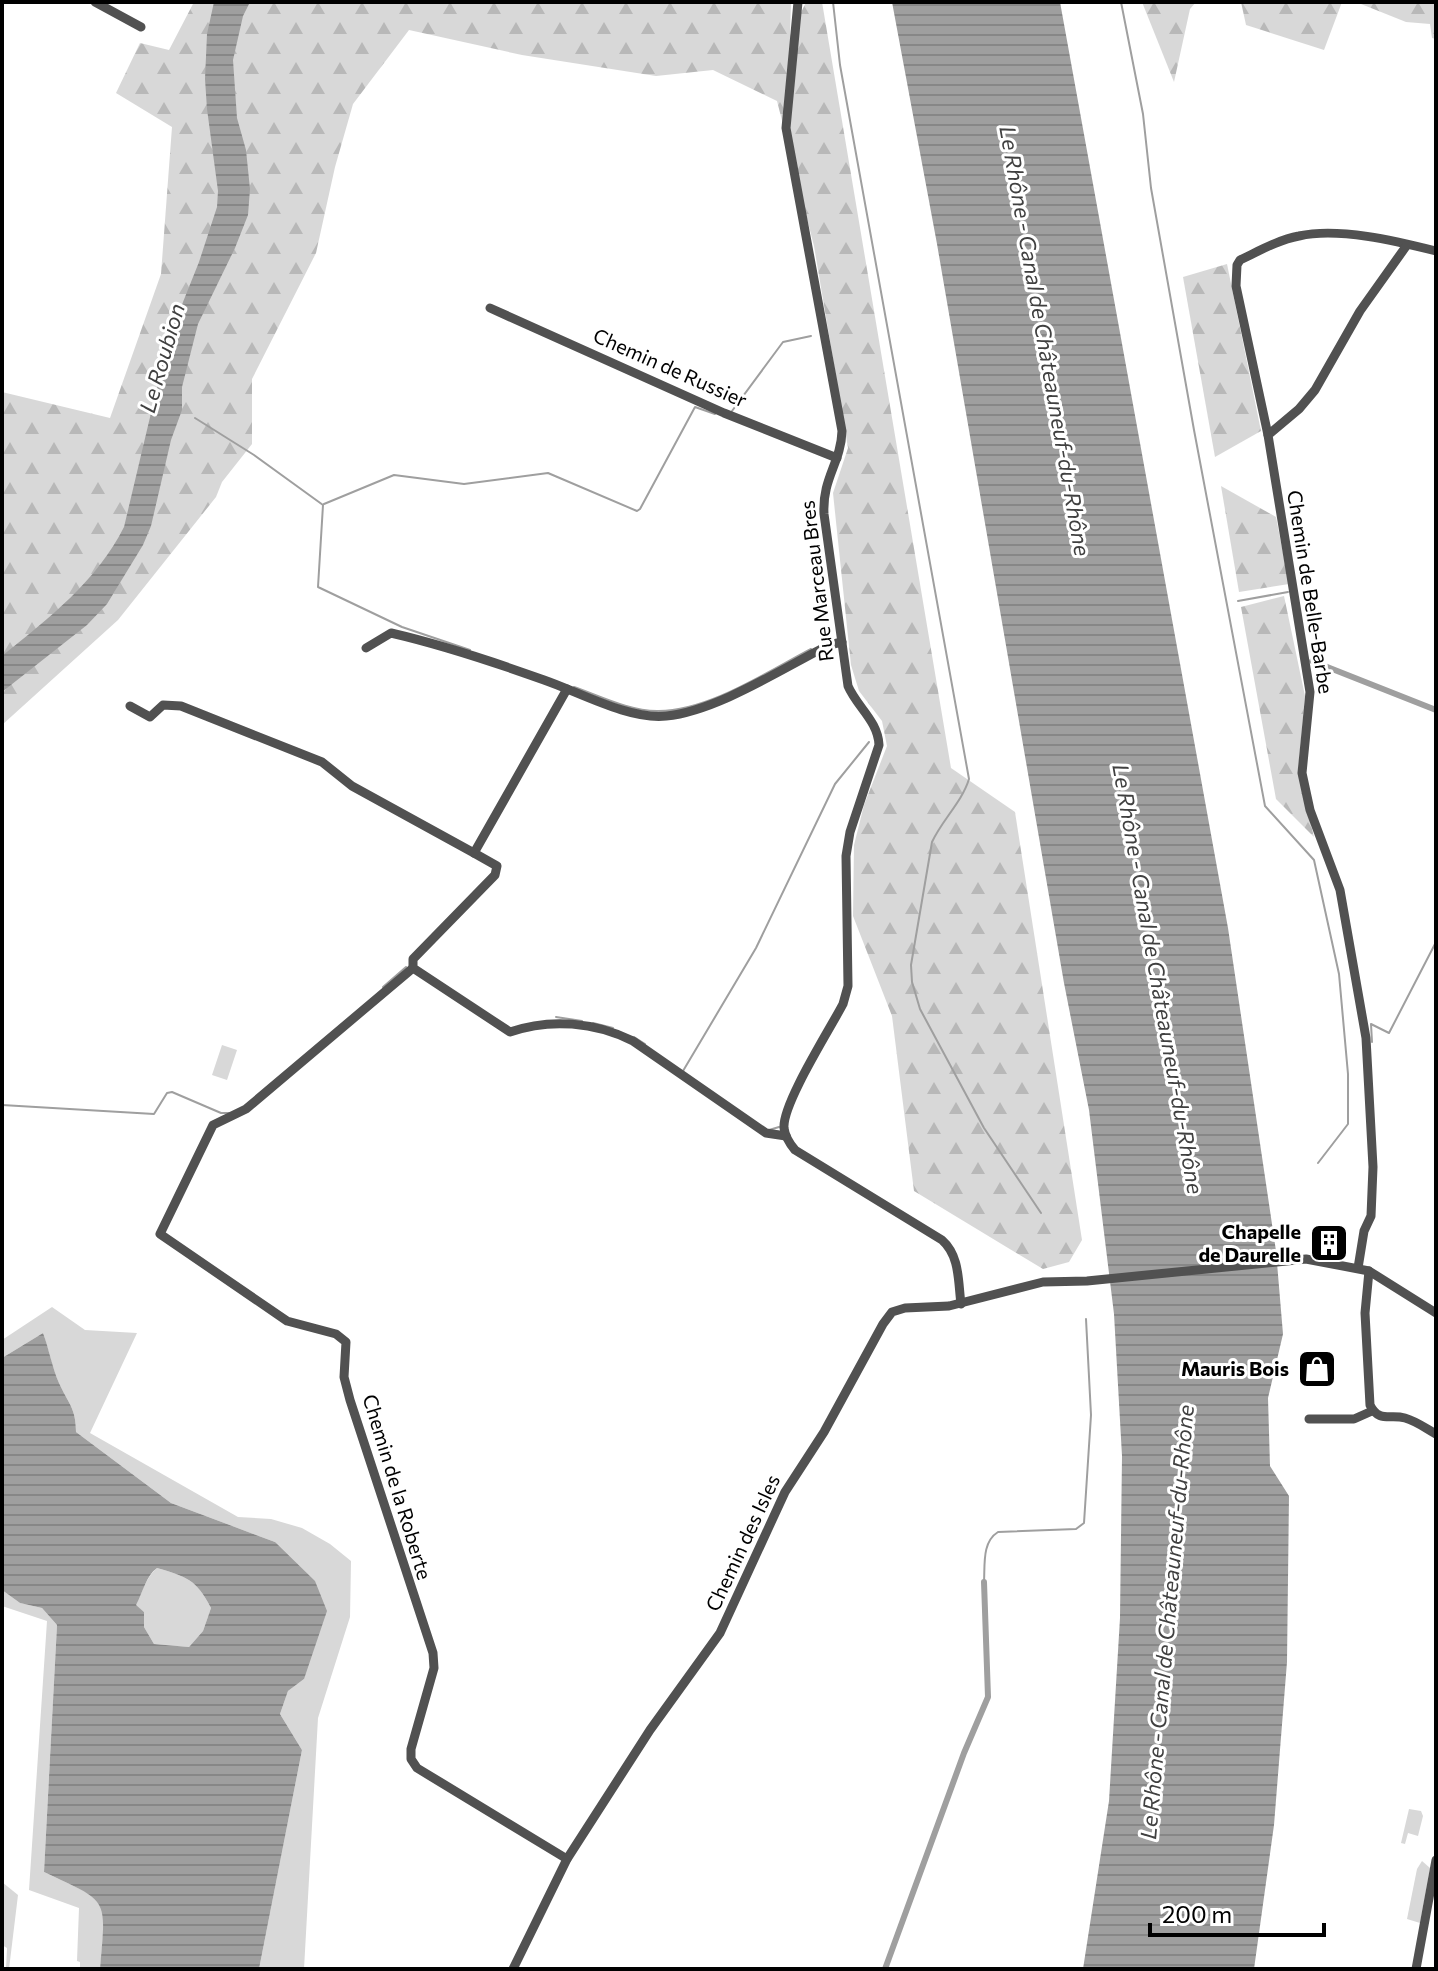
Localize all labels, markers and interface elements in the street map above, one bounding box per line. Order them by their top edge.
water label: Le Rhône - Canal de Châteauneuf-du-Rhône [994,124,1097,558]
water label: Le Roubion [133,300,190,416]
street label: Chemin de Russier [590,322,751,412]
street label: Chemin de Belle-Barbe [1283,488,1339,695]
street label: Rue Marceau Bres [794,499,838,663]
water label: Le Rhône - Canal de Châteauneuf-du-Rhône [1107,762,1210,1196]
place label: Chapelle de Daurelle [1198,1219,1301,1266]
building icon: Chapelle de Daurelle [1308,1222,1350,1264]
shop icon: Mauris Bois [1296,1348,1338,1390]
place label: Mauris Bois [1181,1356,1289,1380]
street label: Chemin de la Roberte [358,1391,438,1582]
water label: Le Rhône - Canal de Châteauneuf-du-Rhône [1134,1403,1199,1840]
street label: Chemin des Isles [700,1470,784,1615]
scale bar [1150,1887,1324,1937]
text: 200 m [1162,1899,1232,1928]

